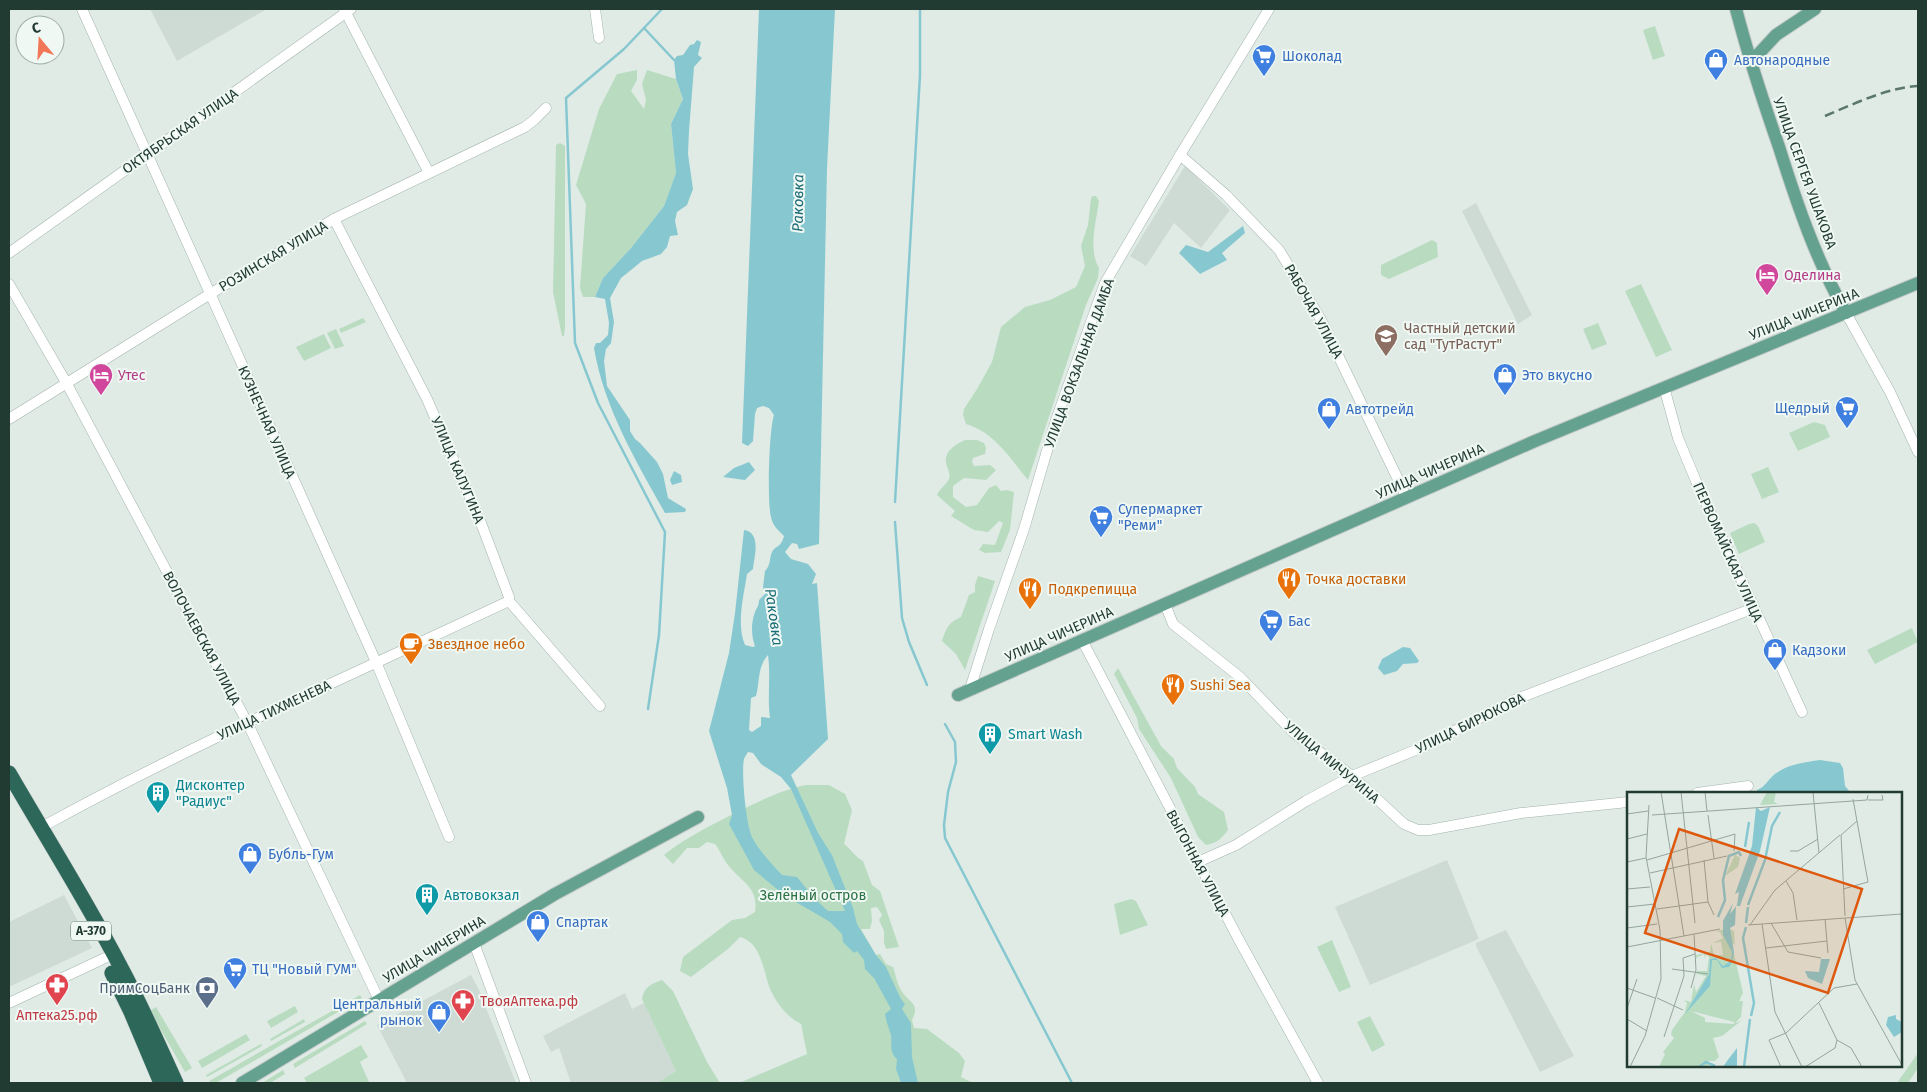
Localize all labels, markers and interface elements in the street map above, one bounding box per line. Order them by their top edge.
north arrow [15,15,65,65]
text: С [30,19,43,37]
supermarket icon: Шоколад [1251,43,1277,77]
shop icon: Автонародные [1703,47,1729,81]
place label: Шоколад [1282,48,1342,65]
place label: Автонародные [1734,52,1830,69]
street label: ОКТЯБРЬСКАЯ УЛИЦА [119,85,241,178]
street label: УЛИЦА СЕРГЕЯ УШАКОВА [1769,95,1840,251]
water label: Раковка [788,174,808,232]
street label: РОЗИНСКАЯ УЛИЦА [216,217,331,296]
street label: РАБОЧАЯ УЛИЦА [1281,261,1347,361]
hotel icon: Оделина [1754,262,1780,296]
place label: Оделина [1784,267,1841,284]
street label: УЛИЦА ВОКЗАЛЬНАЯ ДАМБА [1041,276,1118,450]
street label: УЛИЦА ЧИЧЕРИНА [1747,285,1861,344]
place label: Частный детский сад "ТутРастут" [1404,320,1516,353]
school or university icon: Частный детский сад "ТутРастут" [1373,323,1399,357]
hotel icon: Утес [88,362,114,396]
shop icon: Это вкусно [1492,362,1518,396]
street label: КУЗНЕЧНАЯ УЛИЦА [234,363,299,481]
place label: Утес [118,367,146,384]
place label: Это вкусно [1522,367,1593,384]
supermarket icon: Щедрый [1834,395,1860,429]
shop icon: Автотрейд [1316,396,1342,430]
place label: Щедрый [1775,400,1830,417]
place label: Автотрейд [1346,401,1414,418]
street label: УЛИЦА КАЛУГИНА [427,414,488,526]
street label: УЛИЦА ЧИЧЕРИНА [1374,440,1487,503]
street label: ПЕРВОМАЙСКАЯ УЛИЦА [1689,480,1766,625]
place label: Супермаркет "Реми" [1118,501,1203,534]
supermarket icon: Супермаркет "Реми" [1088,504,1114,538]
restaurant icon: Точка доставки [1276,566,1302,600]
street label: ВОЛОЧАЕВСКАЯ УЛИЦА [159,568,244,708]
place label: Точка доставки [1306,571,1406,588]
restaurant icon: Подкрепицца [1017,576,1043,610]
place label: Подкрепицца [1048,581,1137,598]
water label: Раковка [761,587,787,647]
street label: УЛИЦА ЧИЧЕРИНА [1003,603,1116,666]
supermarket icon: Бас [1258,608,1284,642]
place label: Бас [1288,613,1311,630]
cafe icon: Звездное небо [398,631,424,665]
place label: Звездное небо [428,636,525,653]
shop icon: Кадзоки [1762,637,1788,671]
place label: Кадзоки [1792,642,1846,659]
restaurant icon: Sushi Sea [1160,672,1186,706]
street label: УЛИЦА ТИХМЕНЕВА [215,677,334,744]
place label: Sushi Sea [1190,677,1251,694]
street label: УЛИЦА БИРЮКОВА [1413,690,1528,757]
street label: УЛИЦА МИЧУРИНА [1281,718,1383,807]
building icon: Smart Wash [977,721,1003,755]
place label: Smart Wash [1008,726,1083,743]
place label: Дисконтер "Радиус" [175,777,245,810]
building icon: Дисконтер "Радиус" [145,780,171,814]
inset map [1627,792,1902,1067]
street label: ВЫГОННАЯ УЛИЦА [1162,807,1233,920]
shop icon: Бубль-Гум [237,841,263,875]
place label: Бубль-Гум [268,846,334,863]
building icon: Автовокзал [414,882,440,916]
place label: Автовокзал [444,887,520,904]
park label: Зелёный остров [760,887,866,904]
shop icon: Спартак [525,909,551,943]
street label: УЛИЦА ЧИЧЕРИНА [380,912,489,987]
place label: Спартак [556,914,609,931]
road number: А-370 [71,921,111,940]
supermarket icon: ТЦ "Новый ГУМ" [222,956,248,990]
place label: ТЦ "Новый ГУМ" [252,961,357,978]
pharmacy icon: Аптека25.рф [44,972,70,1006]
bank icon: ПримСоцБанк [194,975,220,1009]
place label: ПримСоцБанк [99,980,191,997]
pharmacy icon: ТвояАптека.рф [450,988,476,1022]
place label: ТвояАптека.рф [480,993,578,1010]
place label: Центральный рынок [332,996,423,1029]
shop icon: Центральный рынок [426,999,452,1033]
place label: Аптека25.рф [16,1007,98,1024]

